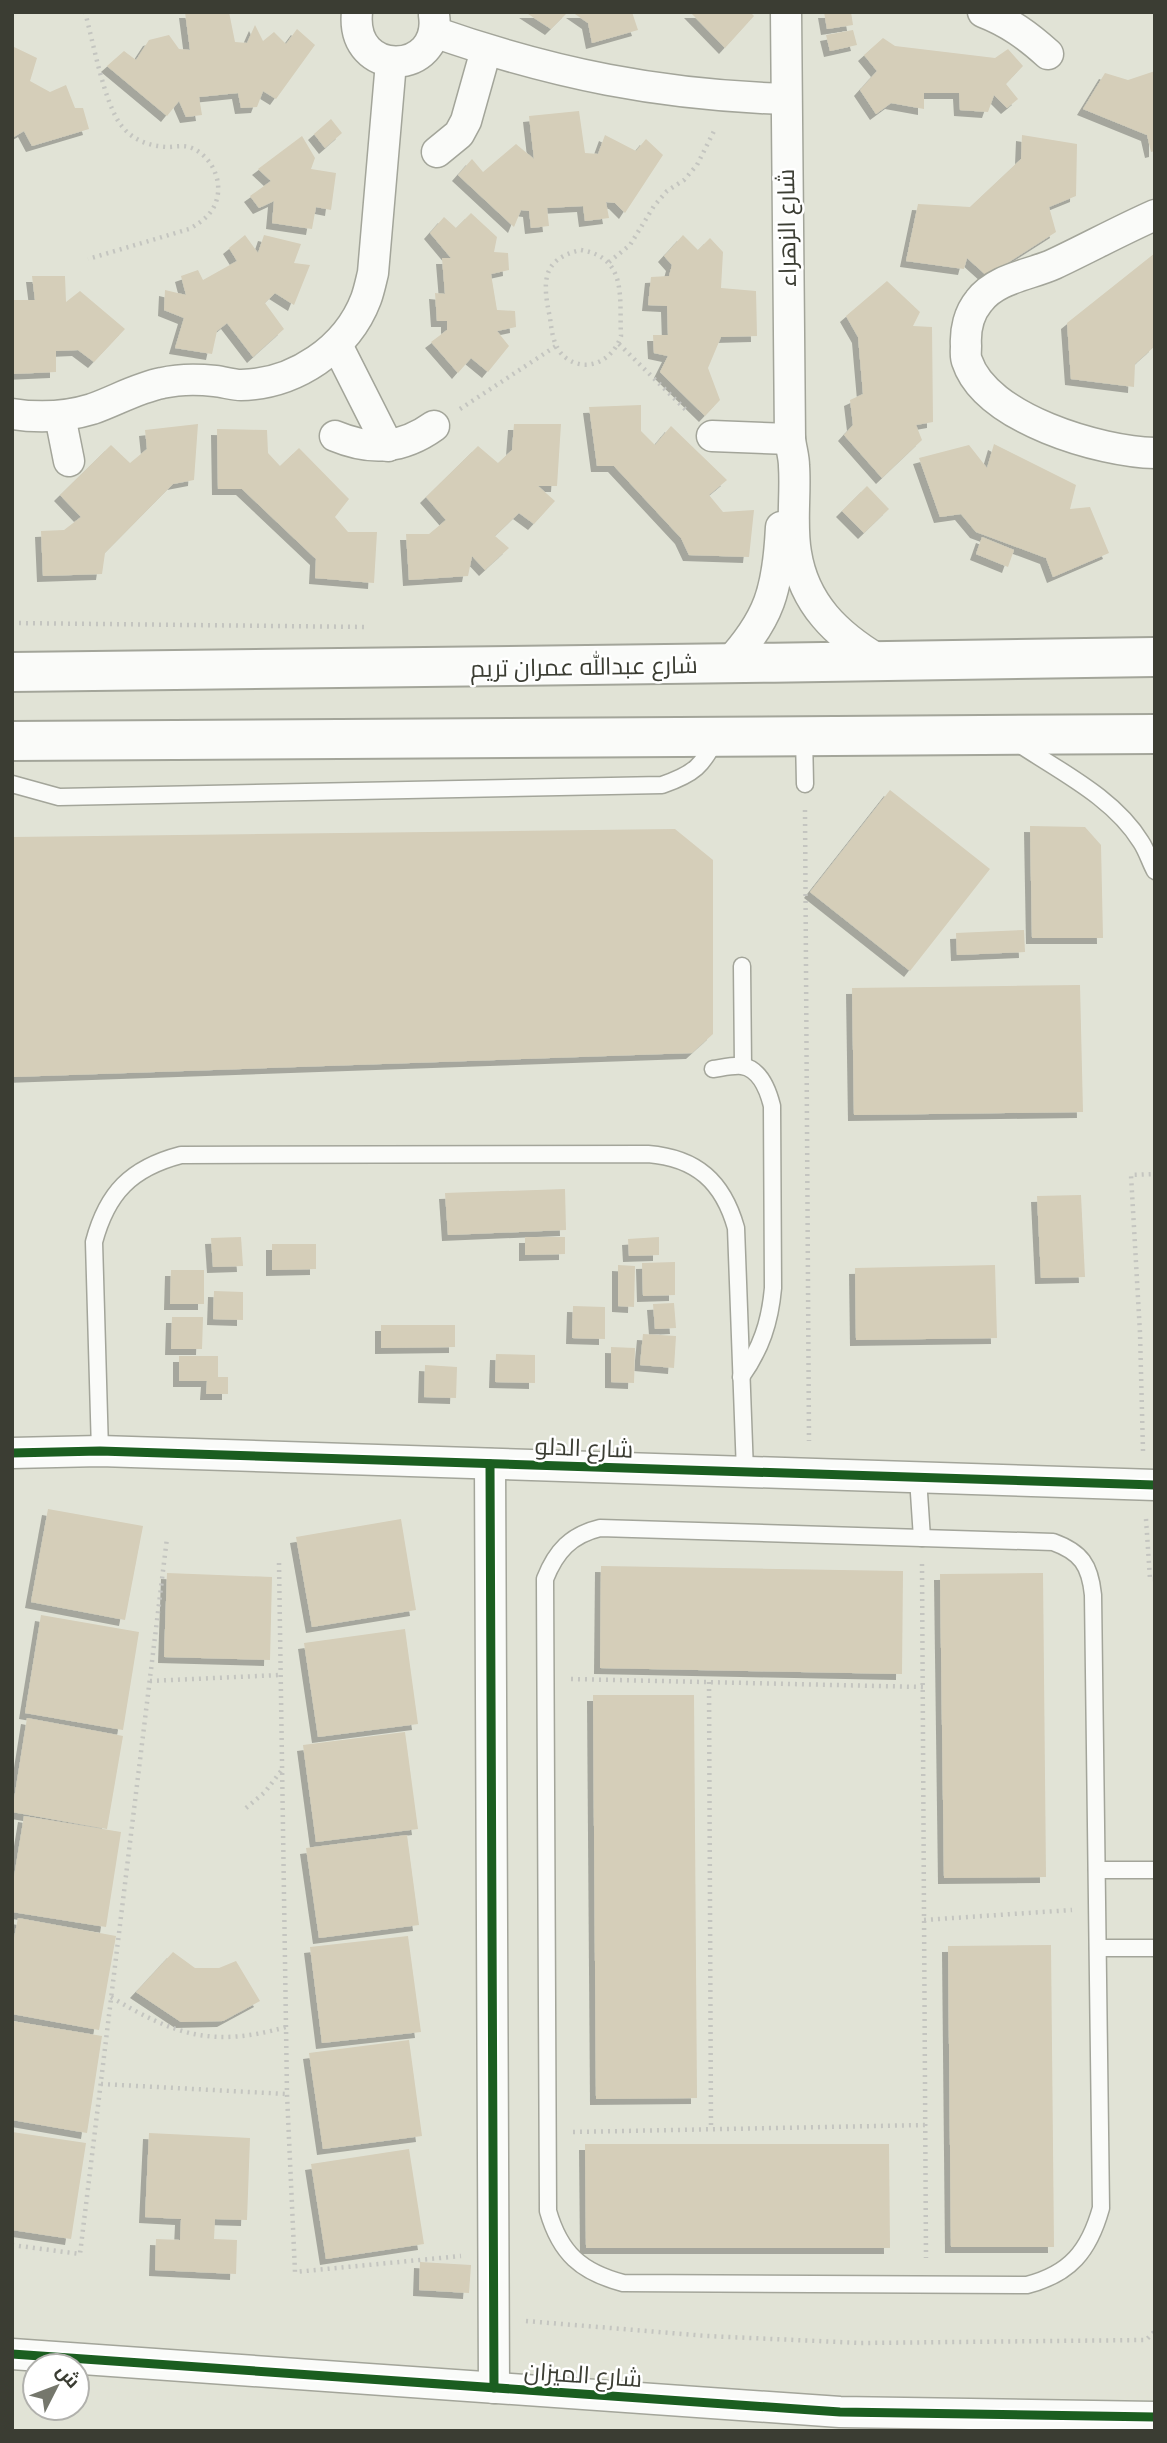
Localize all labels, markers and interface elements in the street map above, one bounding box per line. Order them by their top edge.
street label: شارع الزهراء [771,169,804,287]
street label: شارع عبدالله عمران تريم [470,649,698,685]
street label: شارع الدلو [534,1431,634,1466]
north arrow [21,2352,91,2422]
street label: شارع الميزان [523,2356,643,2395]
text: ش [52,2359,85,2393]

